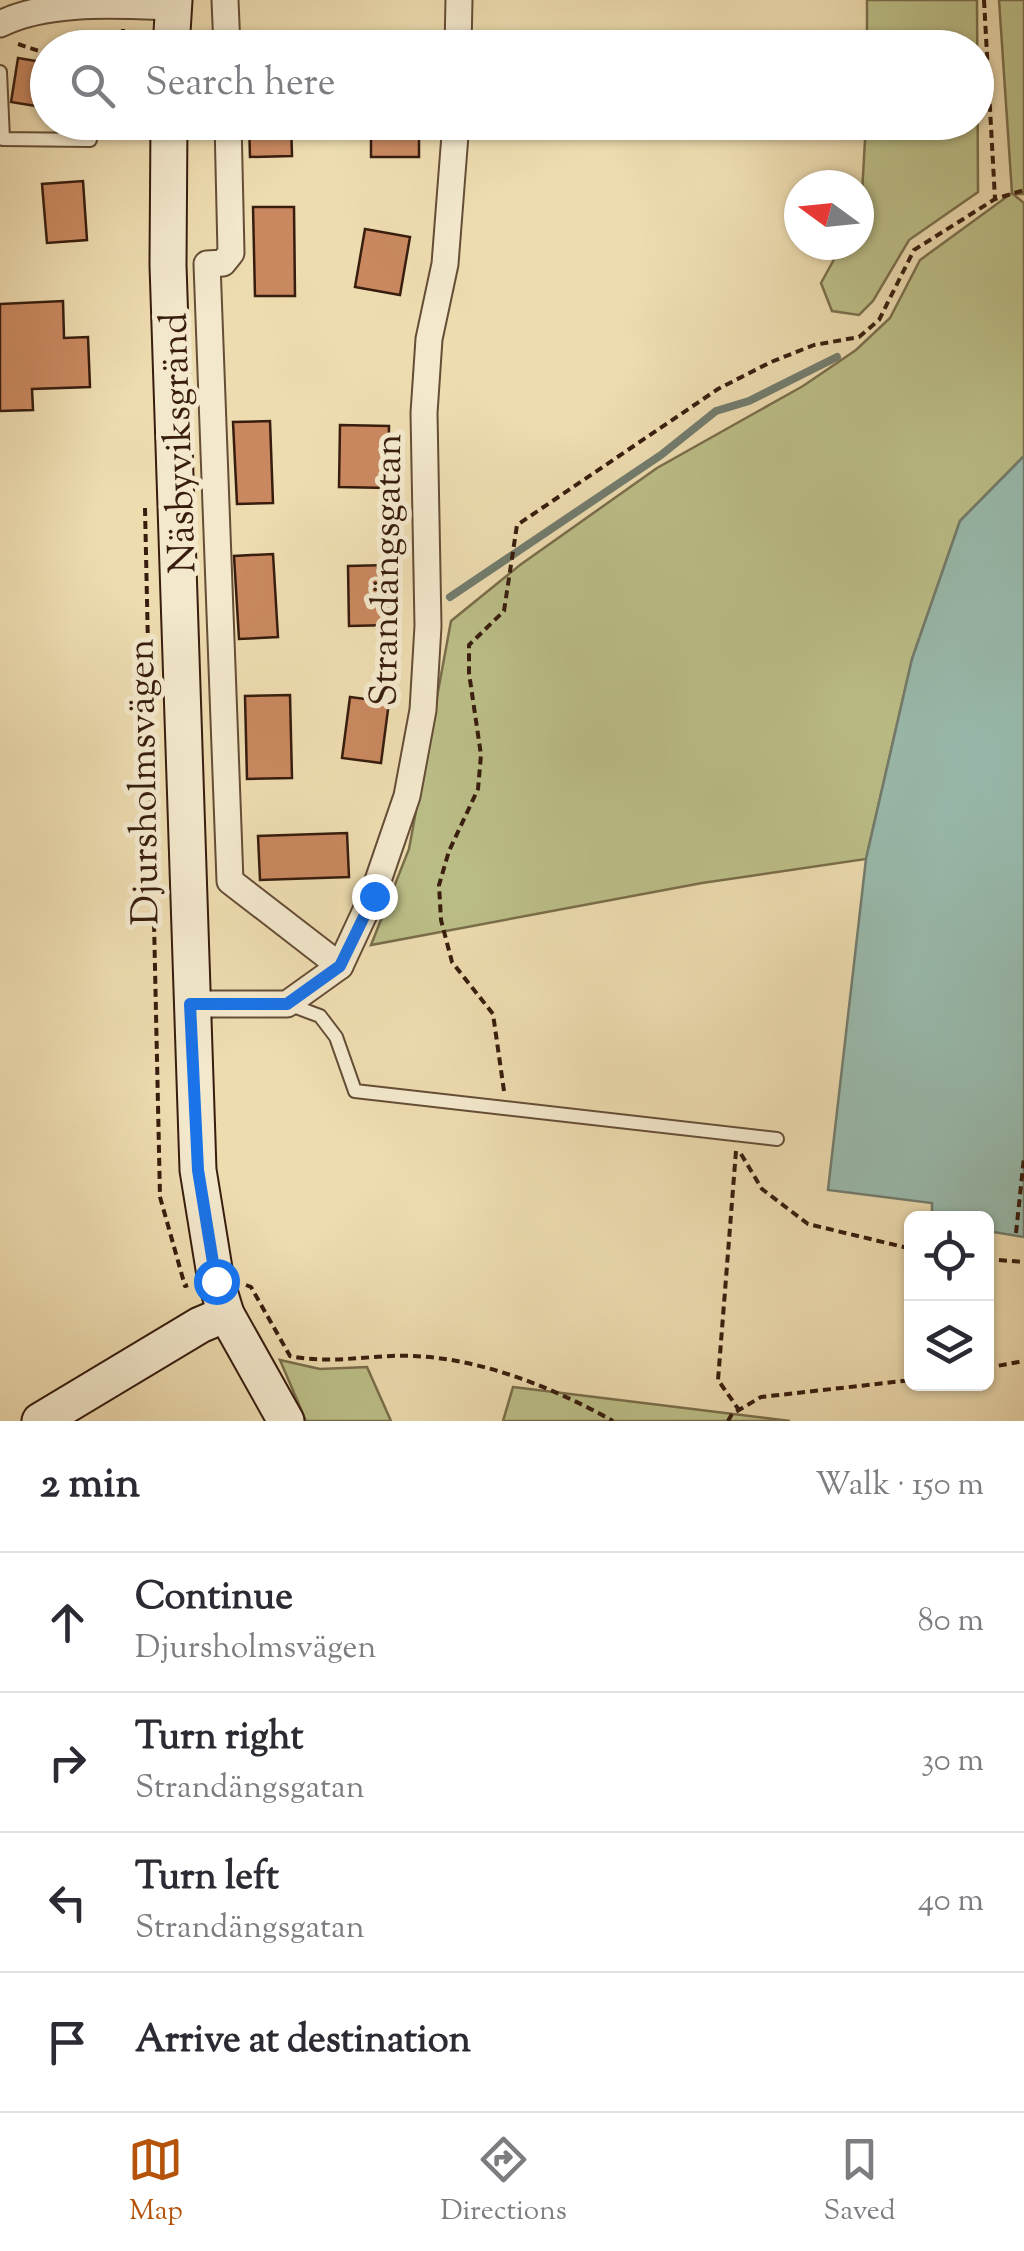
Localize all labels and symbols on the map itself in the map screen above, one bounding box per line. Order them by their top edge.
north arrow [784,170,874,260]
street label: Näsbyviksgränd [149,311,213,574]
street label: Strandängsgatan [360,433,418,707]
street label: Djursholmsvägen [117,638,175,926]
route end [352,874,398,920]
route start [194,1259,240,1305]

